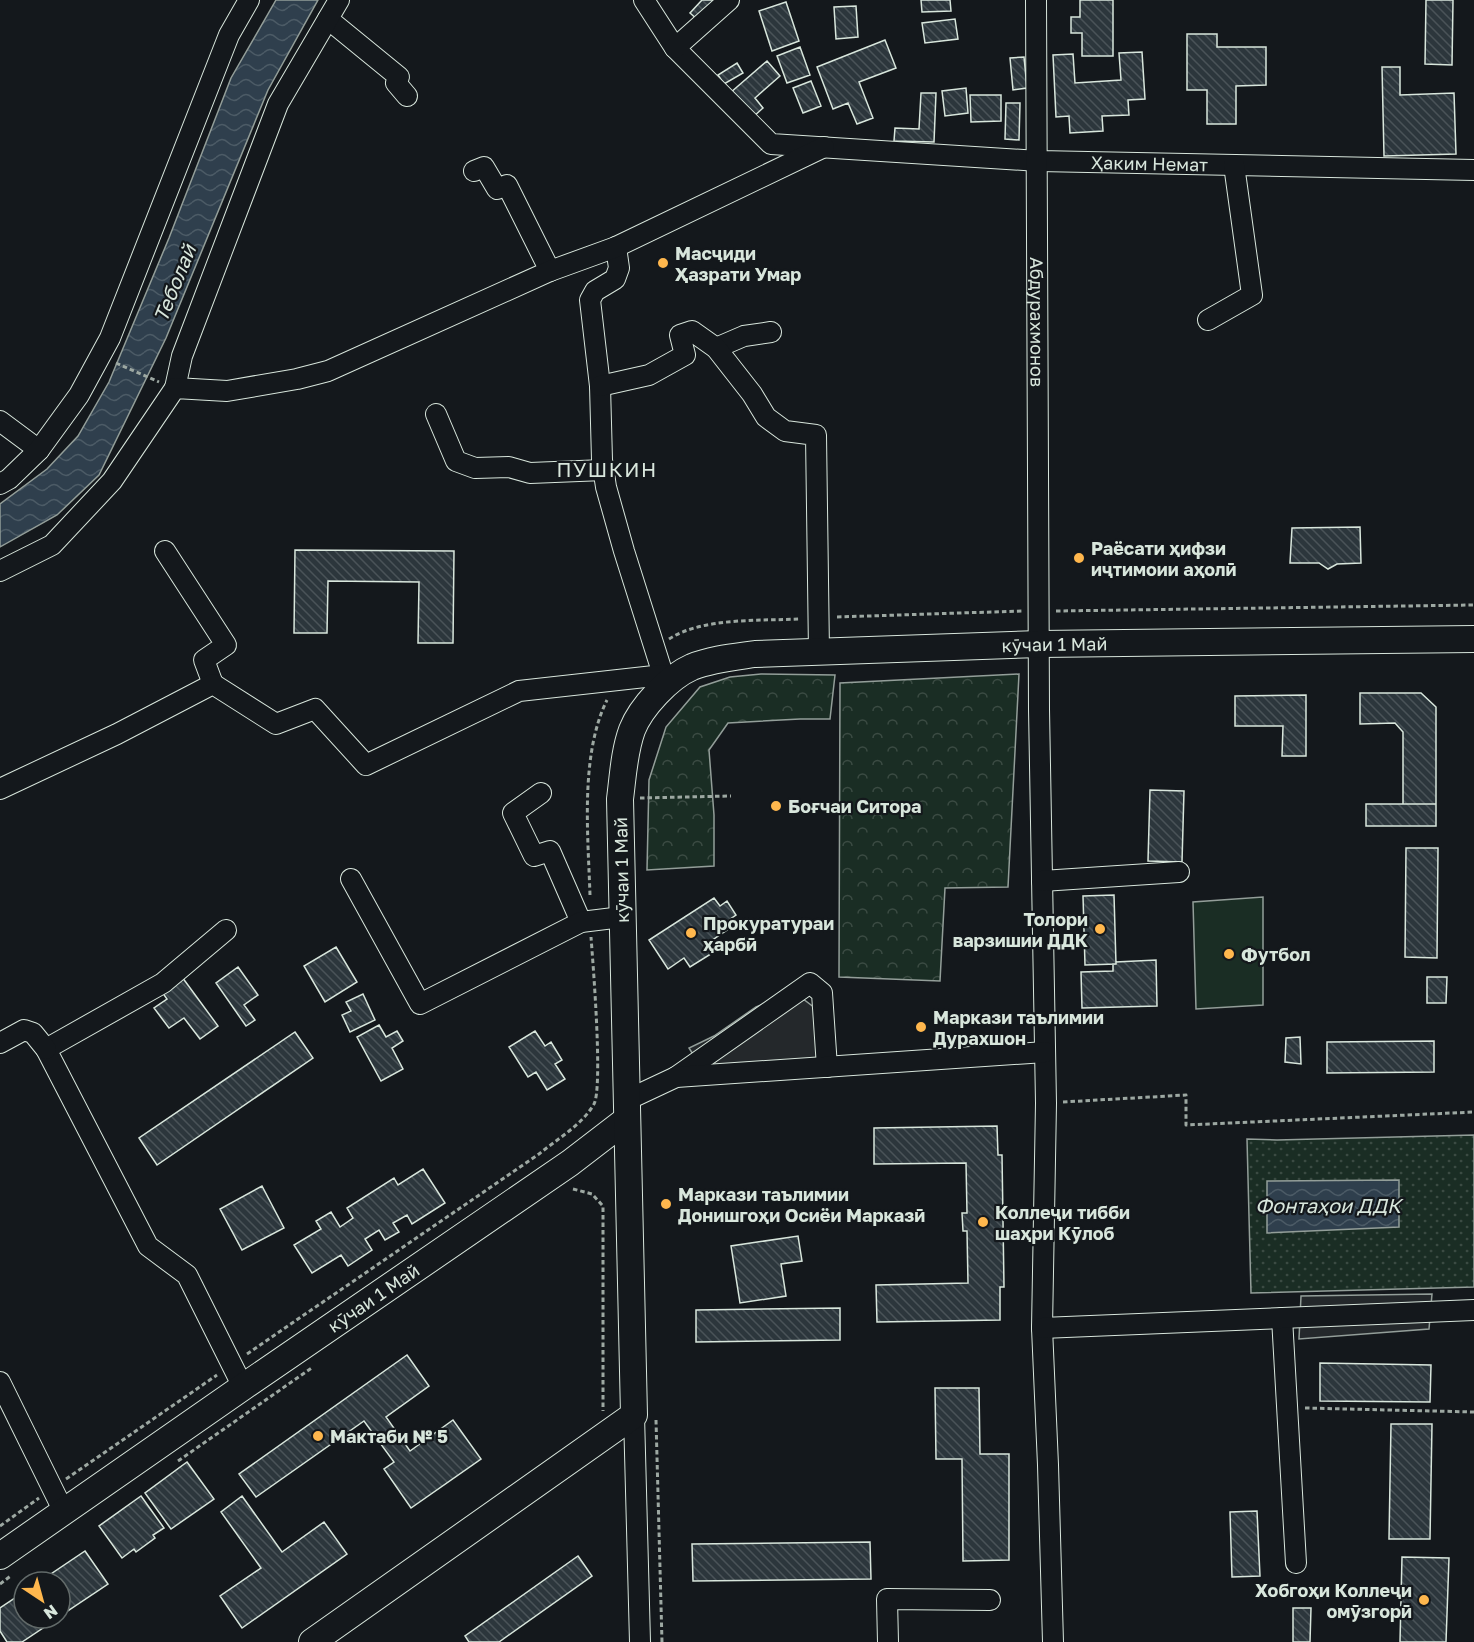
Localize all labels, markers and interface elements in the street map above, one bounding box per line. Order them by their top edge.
street label: Ҳаким Немат [1091,151,1208,175]
water label: Теболай [148,239,201,325]
place label: Масҷиди Ҳазрати Умар [675,242,801,285]
marker: Масҷиди Ҳазрати Умар [656,256,670,270]
street label: Абдурахмонов [1026,257,1049,387]
district label: ПУШКИН [556,457,658,481]
place label: Раёсати ҳифзи иҷтимоии аҳолӣ [1091,537,1237,580]
marker: Раёсати ҳифзи иҷтимоии аҳолӣ [1072,551,1086,565]
street label: кӯчаи 1 Май [1001,632,1107,656]
place label: Боғчаи Ситора [788,795,922,817]
marker: Боғчаи Ситора [769,799,783,813]
street label: кӯчаи 1 Май [609,817,633,923]
place label: Толори варзишии ДДК [953,908,1088,951]
place label: Прокуратураи ҳарбӣ [703,912,834,955]
marker: Толори варзишии ДДК [1093,922,1107,936]
marker: Прокуратураи ҳарбӣ [684,926,698,940]
place label: Футбол [1241,943,1311,965]
marker: Футбол [1222,947,1236,961]
place label: Маркази таълимии Дурахшон [933,1006,1104,1049]
marker: Маркази таълимии Дурахшон [914,1020,928,1034]
place label: Маркази таълимии Донишгоҳи Осиёи Марказӣ [678,1183,925,1226]
water label: Фонтаҳои ДДК [1255,1193,1404,1217]
marker: Маркази таълимии Донишгоҳи Осиёи Марказӣ [659,1197,673,1211]
place label: Коллеҷи тибби шаҳри Кӯлоб [995,1201,1130,1244]
marker: Коллеҷи тибби шаҳри Кӯлоб [976,1215,990,1229]
street label: кӯчаи 1 Май [323,1259,423,1337]
place label: Мактаби № 5 [330,1425,448,1447]
marker: Мактаби № 5 [311,1429,325,1443]
north arrow [12,1570,72,1630]
place label: Хобгоҳи Коллеҷи омӯзгорӣ [1255,1579,1412,1622]
marker: Хобгоҳи Коллеҷи омӯзгорӣ [1417,1593,1431,1607]
text: N [40,1600,62,1624]

